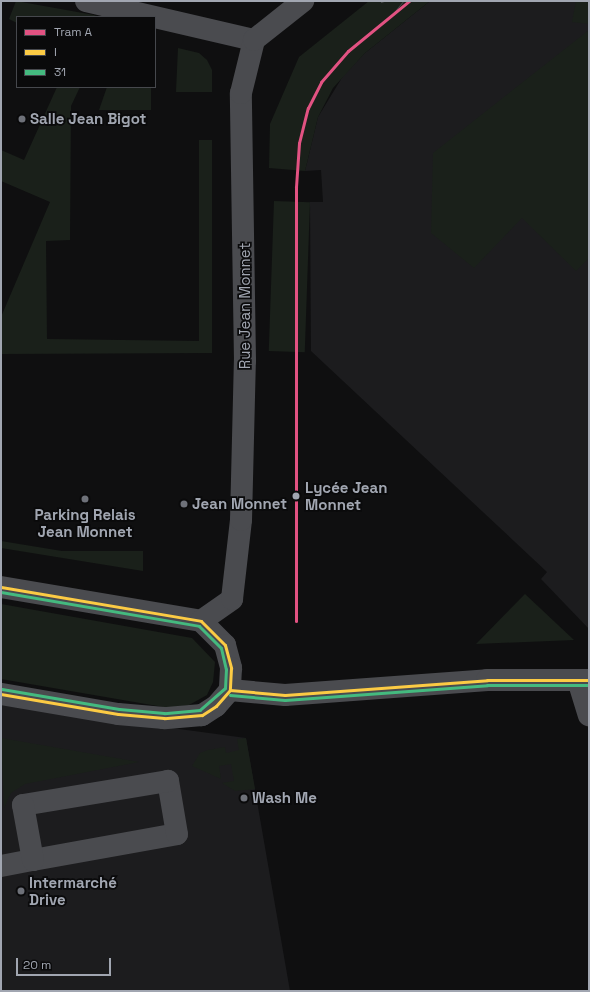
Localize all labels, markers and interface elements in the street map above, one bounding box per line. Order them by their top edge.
legend [16,16,156,88]
text: Tram A [54,24,92,40]
text: I [54,44,57,60]
text: 31 [54,64,66,80]
place label: Salle Jean Bigot [30,110,146,128]
marker: Salle Jean Bigot [17,114,27,124]
street label: Rue Jean Monnet [236,243,254,369]
place label: Lycée Jean Monnet [305,478,387,513]
marker: Lycée Jean Monnet [290,490,302,502]
marker: Parking Relais Jean Monnet [80,494,90,504]
place label: Jean Monnet [192,495,287,513]
marker: Jean Monnet [179,499,189,509]
place label: Parking Relais Jean Monnet [34,505,136,540]
place label: Wash Me [252,789,317,807]
marker: Wash Me [239,793,249,803]
place label: Intermarché Drive [29,873,117,908]
marker: Intermarché Drive [16,886,26,896]
scale bar [18,950,113,976]
text: 20 m [23,957,51,973]

